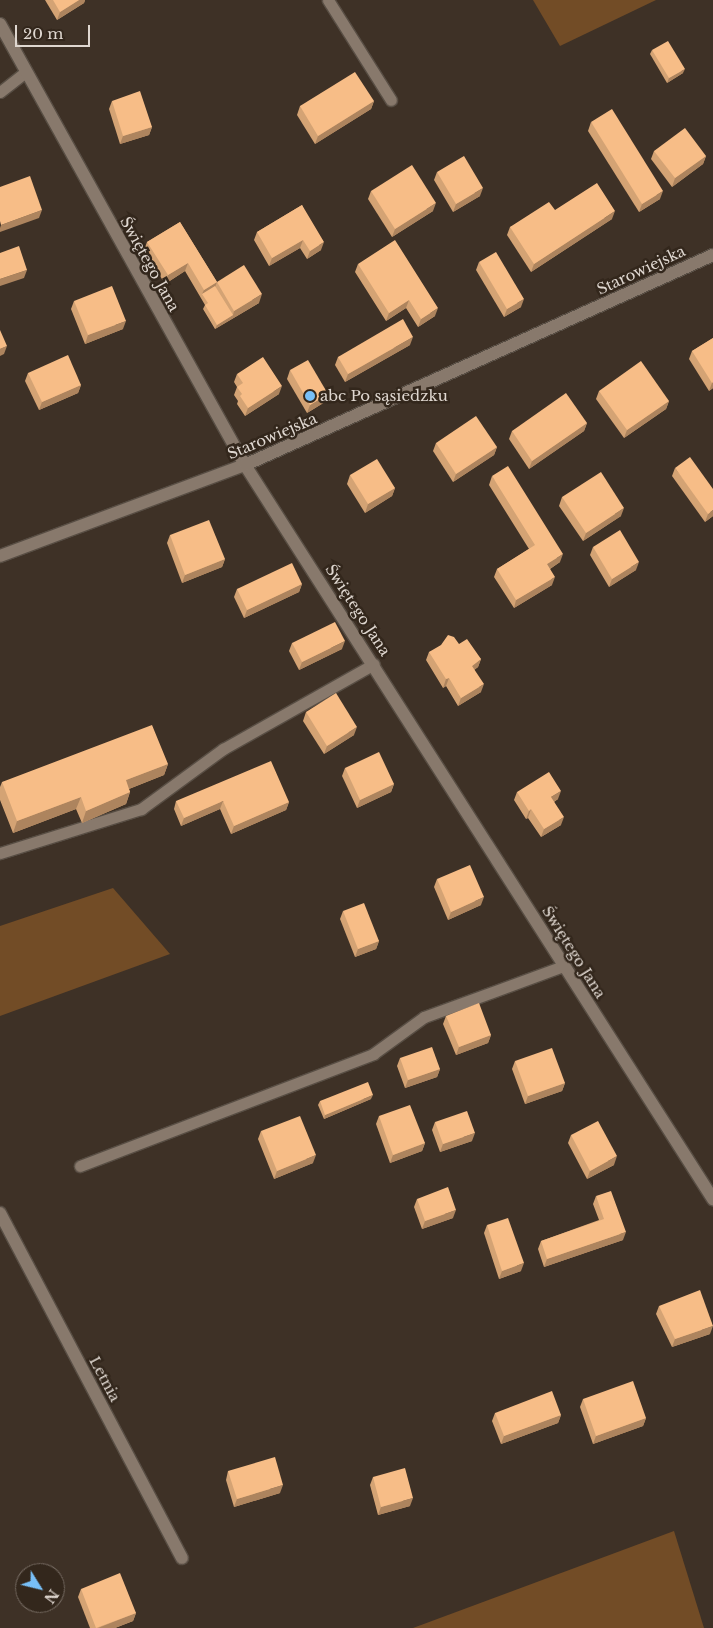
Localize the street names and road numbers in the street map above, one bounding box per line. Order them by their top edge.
street label: Świętego Jana [117,213,183,315]
street label: Starowiejska [594,242,688,298]
street label: Starowiejska [225,409,319,463]
street label: Świętego Jana [322,561,394,659]
street label: Świętego Jana [538,902,610,1002]
street label: Letnia [86,1353,124,1405]

